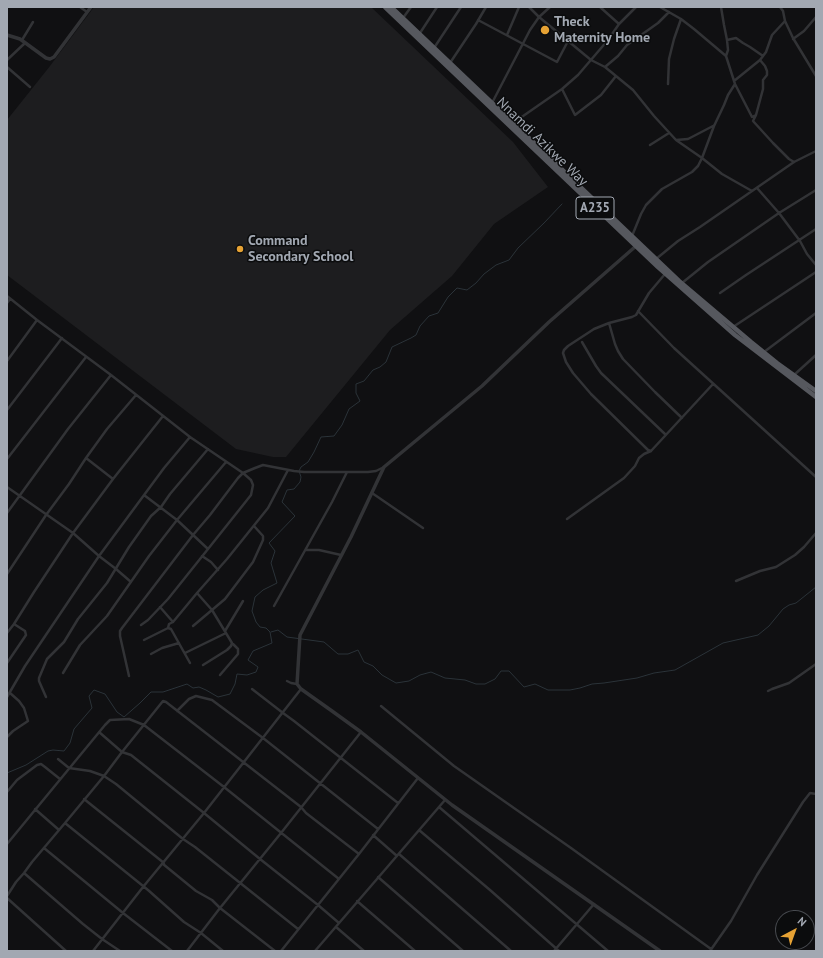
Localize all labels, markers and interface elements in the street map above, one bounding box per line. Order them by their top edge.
place label: Theck Maternity Home [554,14,650,46]
marker: Theck Maternity Home [539,24,551,36]
street label: Nnamdi Azikwe Way [493,94,591,190]
road number: A235 [576,197,614,219]
place label: Command Secondary School [248,233,353,266]
marker: Command Secondary School [235,244,245,254]
north arrow [775,910,815,950]
text: N [795,914,810,929]

